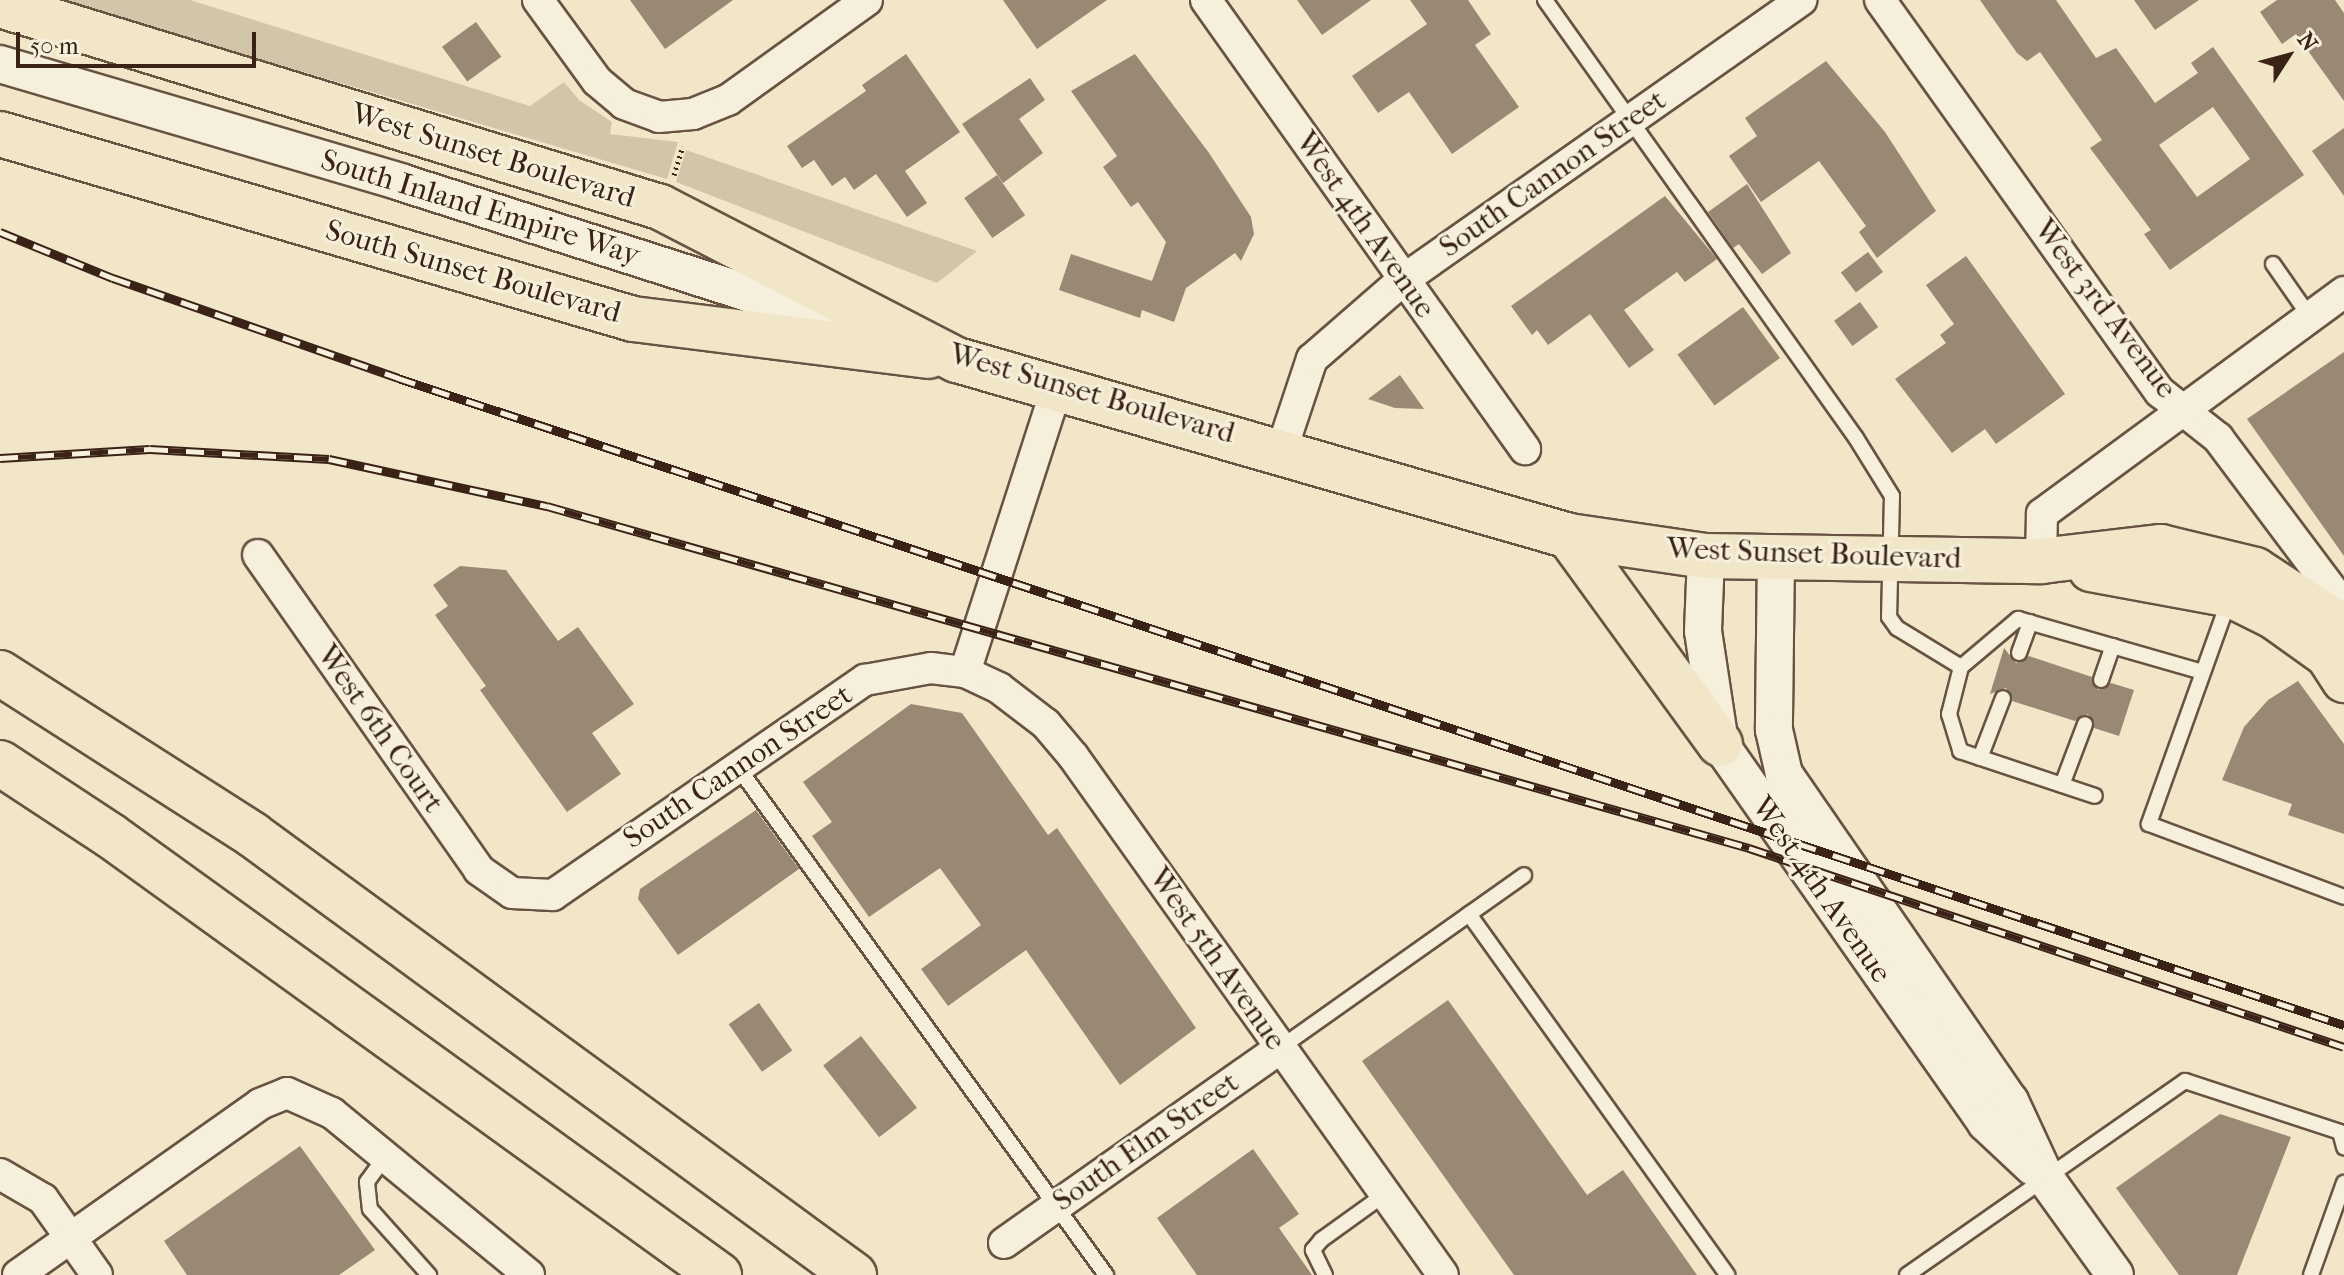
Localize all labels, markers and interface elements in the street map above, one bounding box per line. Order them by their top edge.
scale bar [20,16,260,66]
north arrow [2248,16,2328,96]
text: N [2292,27,2323,56]
text: 50 m [30,32,79,60]
street label: South Cannon Street [1433,82,1673,266]
street label: West Sunset Boulevard [347,96,639,216]
street label: West 4th Avenue [1287,125,1443,325]
street label: South Inland Empire Way [316,142,644,274]
street label: West 3rd Avenue [2026,212,2184,406]
street label: South Sunset Boulevard [321,213,625,331]
street label: West Sunset Boulevard [945,336,1239,452]
street label: West Sunset Boulevard [1666,531,1962,577]
street label: West 6th Court [309,638,451,820]
street label: South Cannon Street [617,677,859,857]
street label: West 4th Avenue [1743,790,1899,990]
street label: West 5th Avenue [1141,861,1293,1057]
street label: South Elm Street [1046,1065,1246,1219]

